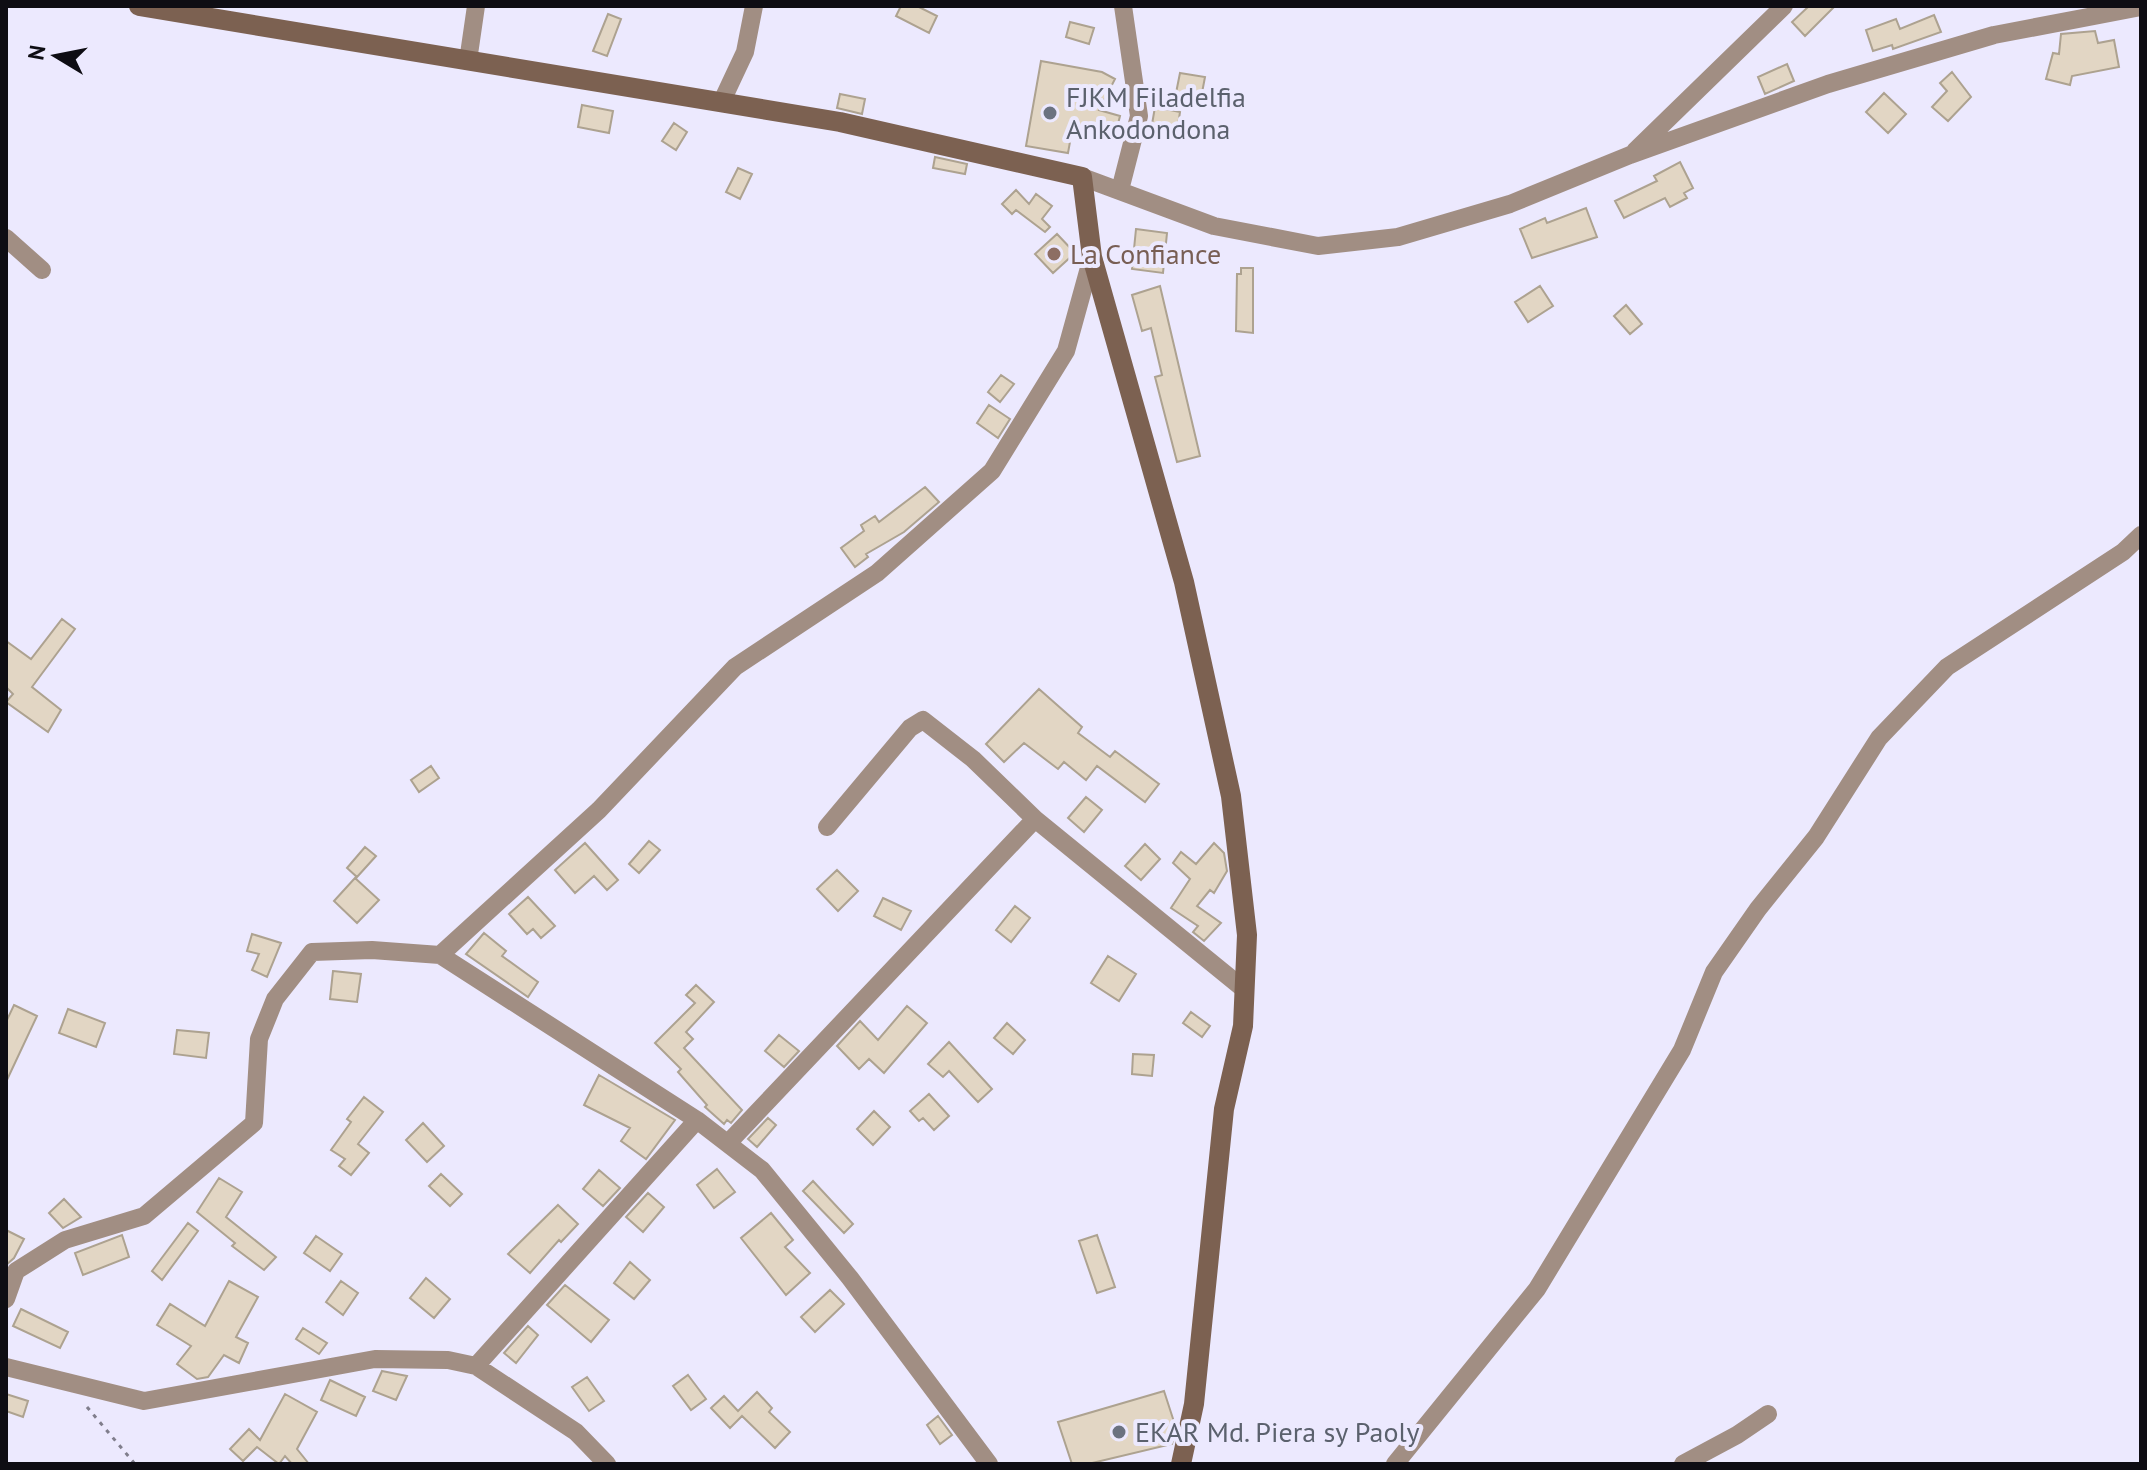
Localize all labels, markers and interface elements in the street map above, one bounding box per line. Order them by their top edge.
north arrow [16,16,96,96]
text: N [21,43,51,62]
place label: FJKM Filadelfia Ankodondona [1066,78,1246,147]
marker: FJKM Filadelfia Ankodondona [1041,104,1059,122]
place label: La Confiance [1070,235,1221,272]
marker: La Confiance [1045,245,1063,263]
place label: EKAR Md. Piera sy Paoly [1135,1413,1420,1450]
marker: EKAR Md. Piera sy Paoly [1110,1423,1128,1441]

